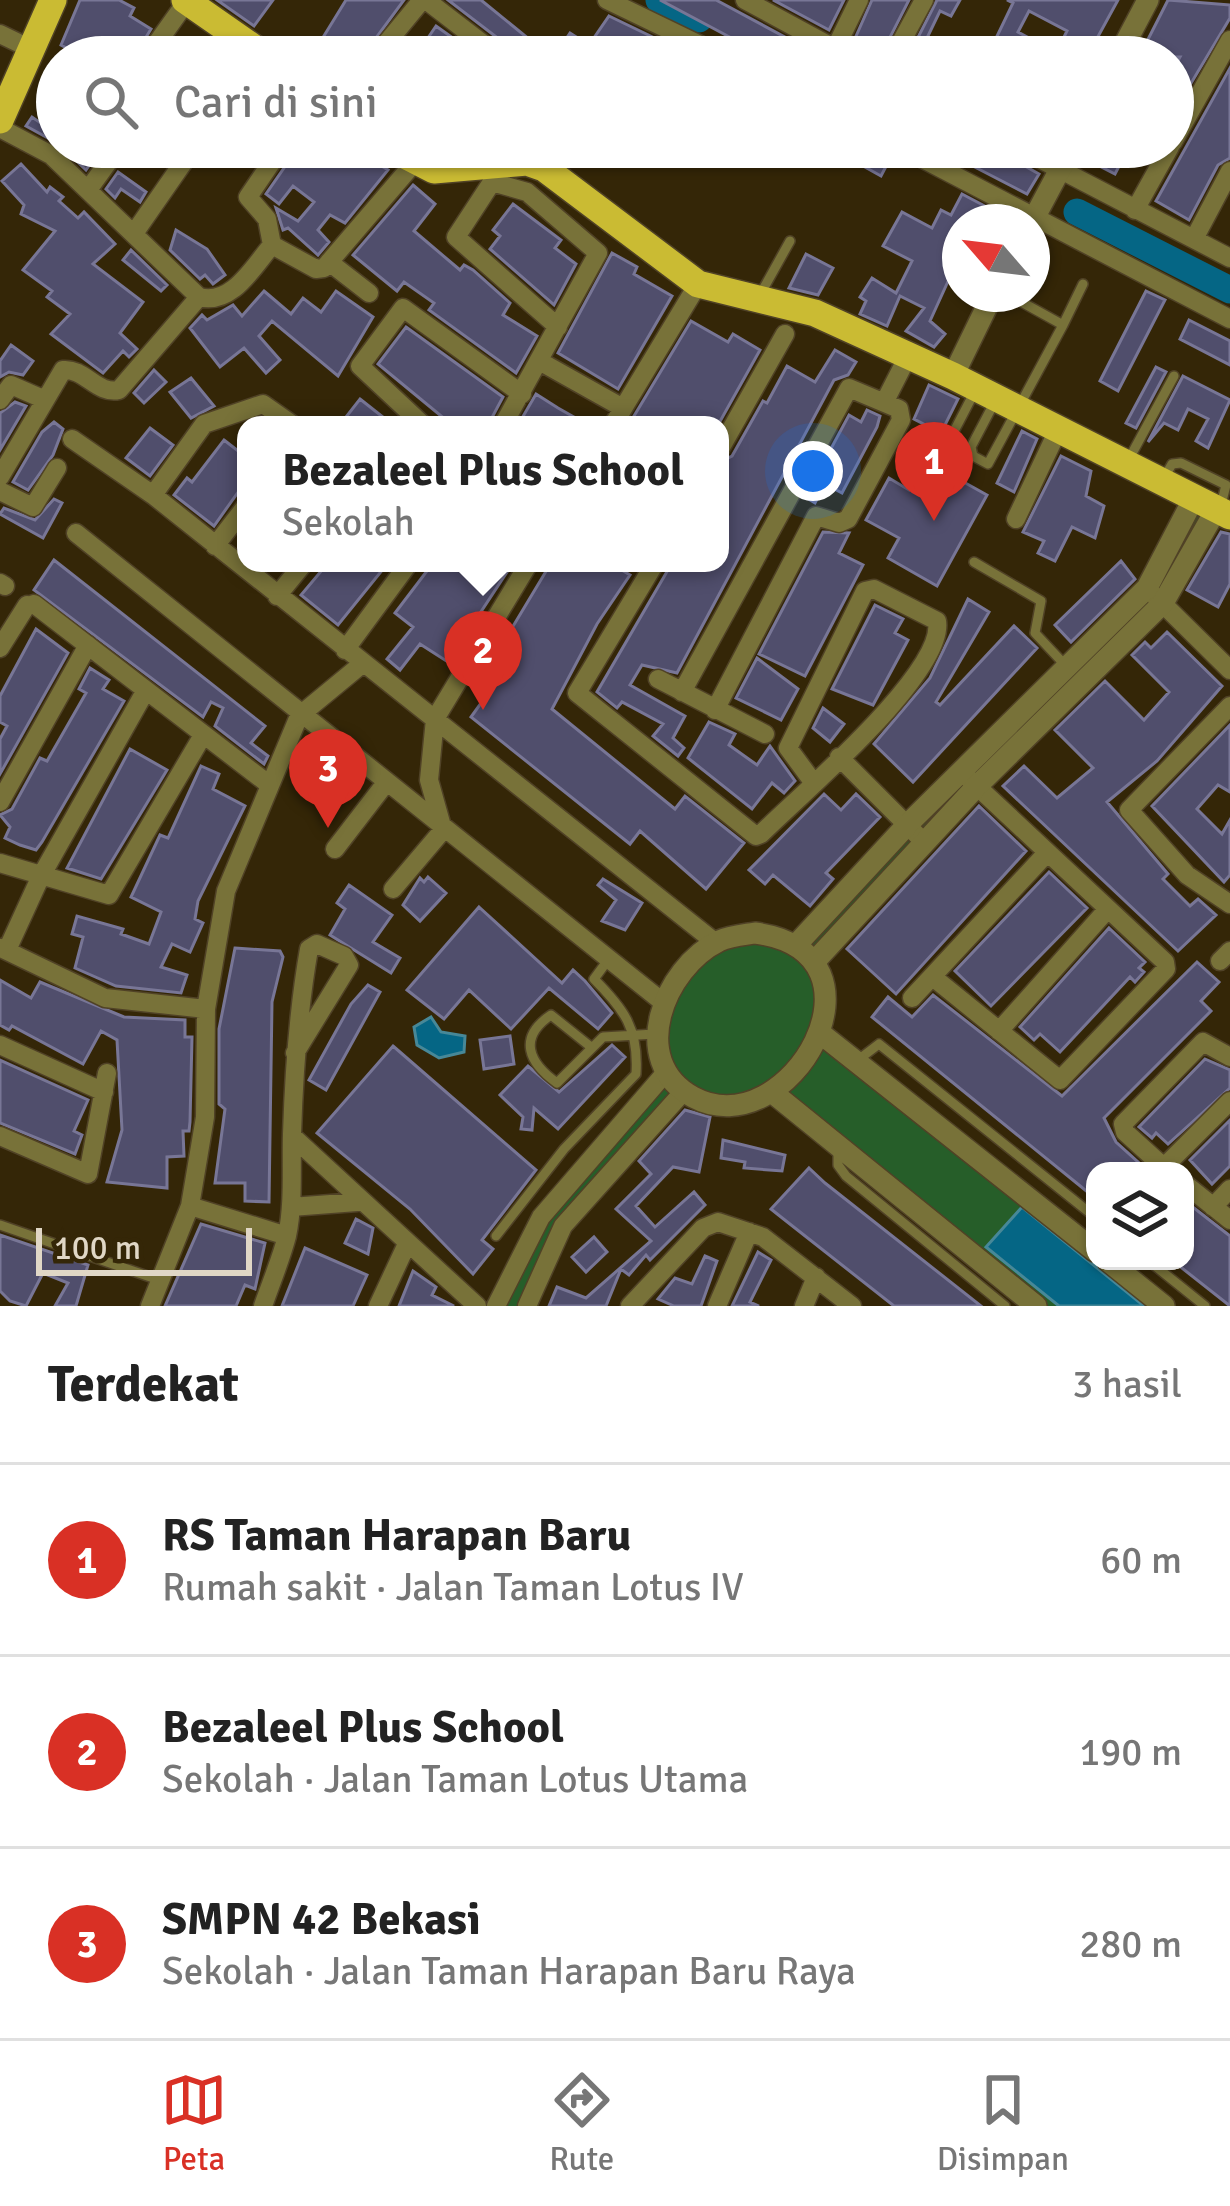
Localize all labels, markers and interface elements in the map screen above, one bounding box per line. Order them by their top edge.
search box [36,36,1194,168]
icon: search [78,69,144,135]
text: Cari di sini [174,75,378,130]
north arrow [942,204,1050,312]
popup [237,416,729,572]
pin: 1 [895,422,973,521]
your location [783,441,843,501]
text: Bezaleel Plus School [282,443,684,498]
text: Sekolah [282,498,415,546]
pin: 2 [444,611,522,710]
pin: 3 [289,729,367,828]
map controls [1086,1162,1194,1270]
button: layers [1086,1162,1194,1270]
scale bar [36,1222,252,1275]
text: 100 m [54,1228,141,1269]
text: Terdekat [48,1353,239,1416]
text: 3 hasil [1072,1360,1182,1408]
text: RS Taman Harapan Baru [162,1508,631,1563]
text: 1 [76,1536,98,1584]
text: 60 m [1100,1536,1182,1584]
text: Rumah sakit · Jalan Taman Lotus IV [162,1563,744,1611]
text: Bezaleel Plus School [162,1700,564,1755]
text: 2 [76,1728,98,1776]
text: 190 m [1079,1728,1182,1776]
text: Sekolah · Jalan Taman Lotus Utama [162,1755,748,1803]
text: SMPN 42 Bekasi [162,1892,481,1947]
text: 3 [76,1920,98,1968]
text: 280 m [1079,1920,1182,1968]
text: Sekolah · Jalan Taman Harapan Baru Raya [162,1947,856,1995]
tab: Peta [161,2067,227,2180]
tab: Rute [549,2067,615,2180]
tab: Disimpan [937,2067,1069,2180]

